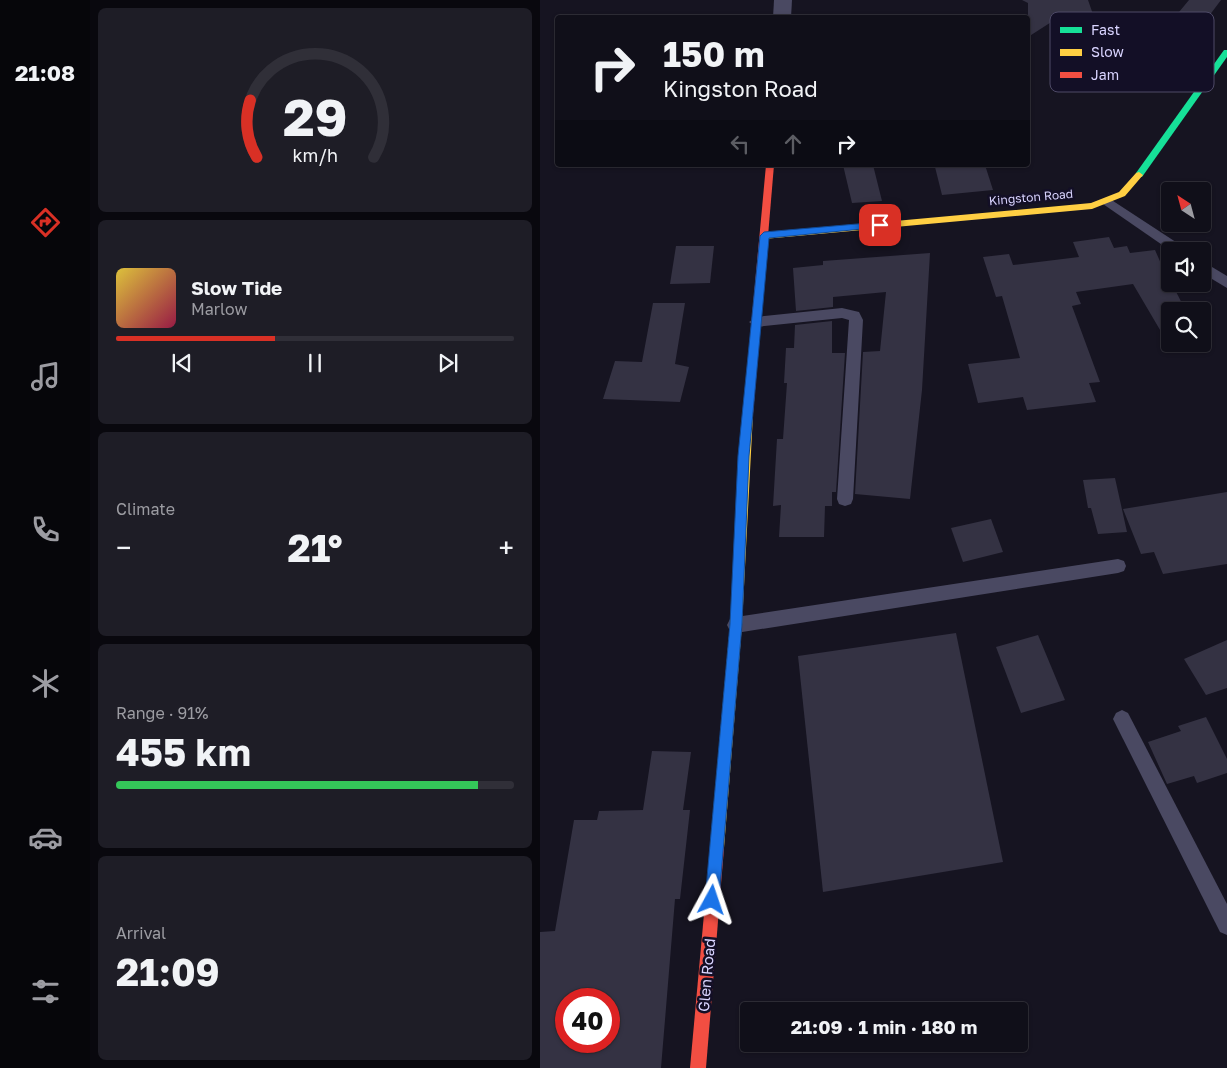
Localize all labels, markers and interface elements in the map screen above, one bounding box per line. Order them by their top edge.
legend [1050,12,1214,92]
text: Fast [1091,21,1120,38]
text: 150 m [663,33,765,75]
icon: right [580,35,645,100]
text: Slow [1091,43,1124,60]
text: 21:08 [15,59,75,86]
text: Jam [1091,66,1119,83]
text: Kingston Road [663,75,818,102]
text: 29 [283,85,347,147]
icon: left [726,130,754,158]
icon: ahead [779,130,807,158]
icon: right [832,130,860,158]
text: km/h [292,144,338,166]
north arrow [1161,182,1211,232]
map controls [1161,182,1211,352]
street label: Kingston Road [988,186,1074,208]
pin [859,204,901,246]
icon: directions [28,205,63,240]
icon: arrive [866,211,894,239]
button: sound [1161,242,1211,292]
text: Slow Tide [191,276,282,299]
text: Marlow [191,299,247,319]
button: search [1161,302,1211,352]
icon: previous [168,349,196,377]
icon: pause [301,349,329,377]
icon: next [434,349,462,377]
icon: music [28,359,63,394]
text: Climate [116,499,175,519]
icon: phone [28,512,63,547]
text: 21° [288,525,343,570]
text: − [116,531,131,564]
text: + [499,531,514,564]
icon: climate [28,666,63,701]
text: Range · 91% [116,703,208,723]
text: 455 km [116,729,251,774]
icon: car [28,820,63,855]
position arrow [685,873,737,925]
text: Arrival [116,923,166,943]
street label: Glen Road [694,938,718,1012]
text: 21:09 [116,949,220,994]
icon: filters [28,974,63,1009]
speed limit sign: 40 [555,988,620,1053]
text: 21:09 · 1 min · 180 m [791,1015,977,1038]

